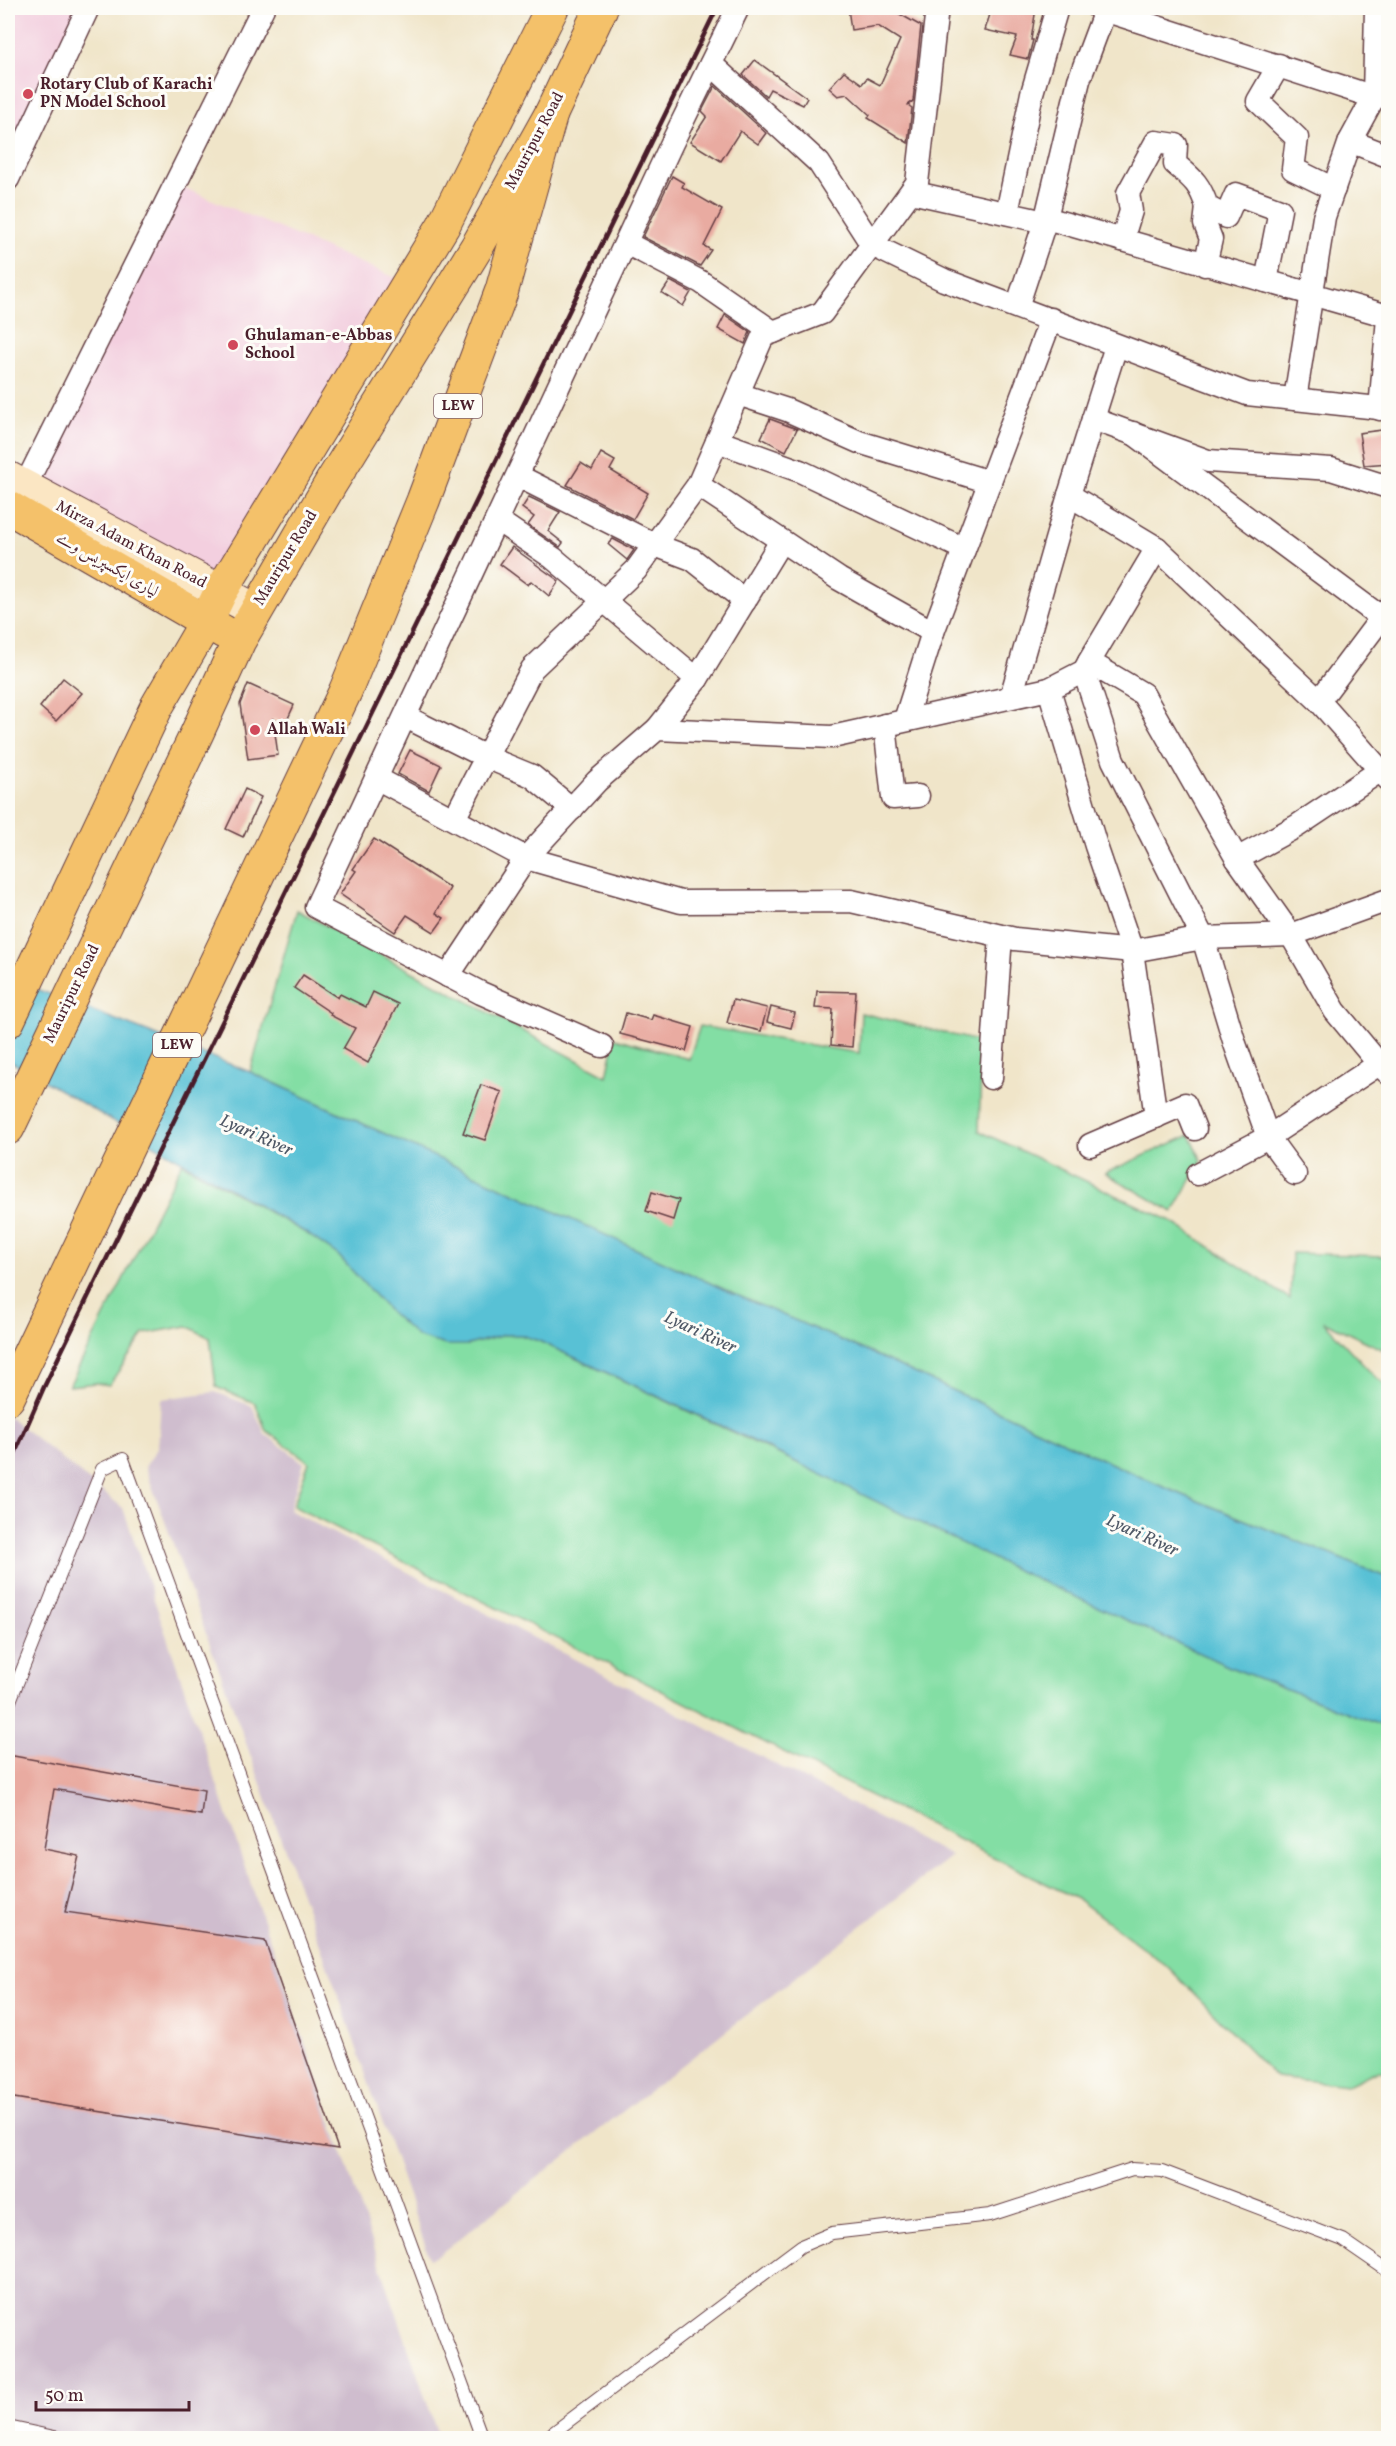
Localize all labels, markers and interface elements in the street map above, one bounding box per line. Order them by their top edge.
place label: Rotary Club of Karachi PN Model School [40,74,213,114]
marker: Rotary Club of Karachi PN Model School [21,87,35,101]
street label: Mauripur Road [500,88,570,194]
place label: Ghulaman-e-Abbas School [245,325,392,365]
marker: Ghulaman-e-Abbas School [226,338,240,352]
road number: LEW [434,394,482,418]
street label: Mirza Adam Khan Road [52,496,210,594]
street label: Mauripur Road [249,506,323,610]
street label: لیاری ایکسپریس وے [52,527,162,603]
place label: Allah Wali [267,719,346,741]
marker: Allah Wali [248,723,262,737]
street label: Mauripur Road [39,941,105,1047]
road number: LEW [153,1033,201,1057]
water label: Lyari River [216,1109,297,1163]
water label: Lyari River [660,1305,741,1361]
water label: Lyari River [1102,1508,1183,1564]
scale bar [36,2374,189,2412]
text: 50 m [45,2384,84,2409]

